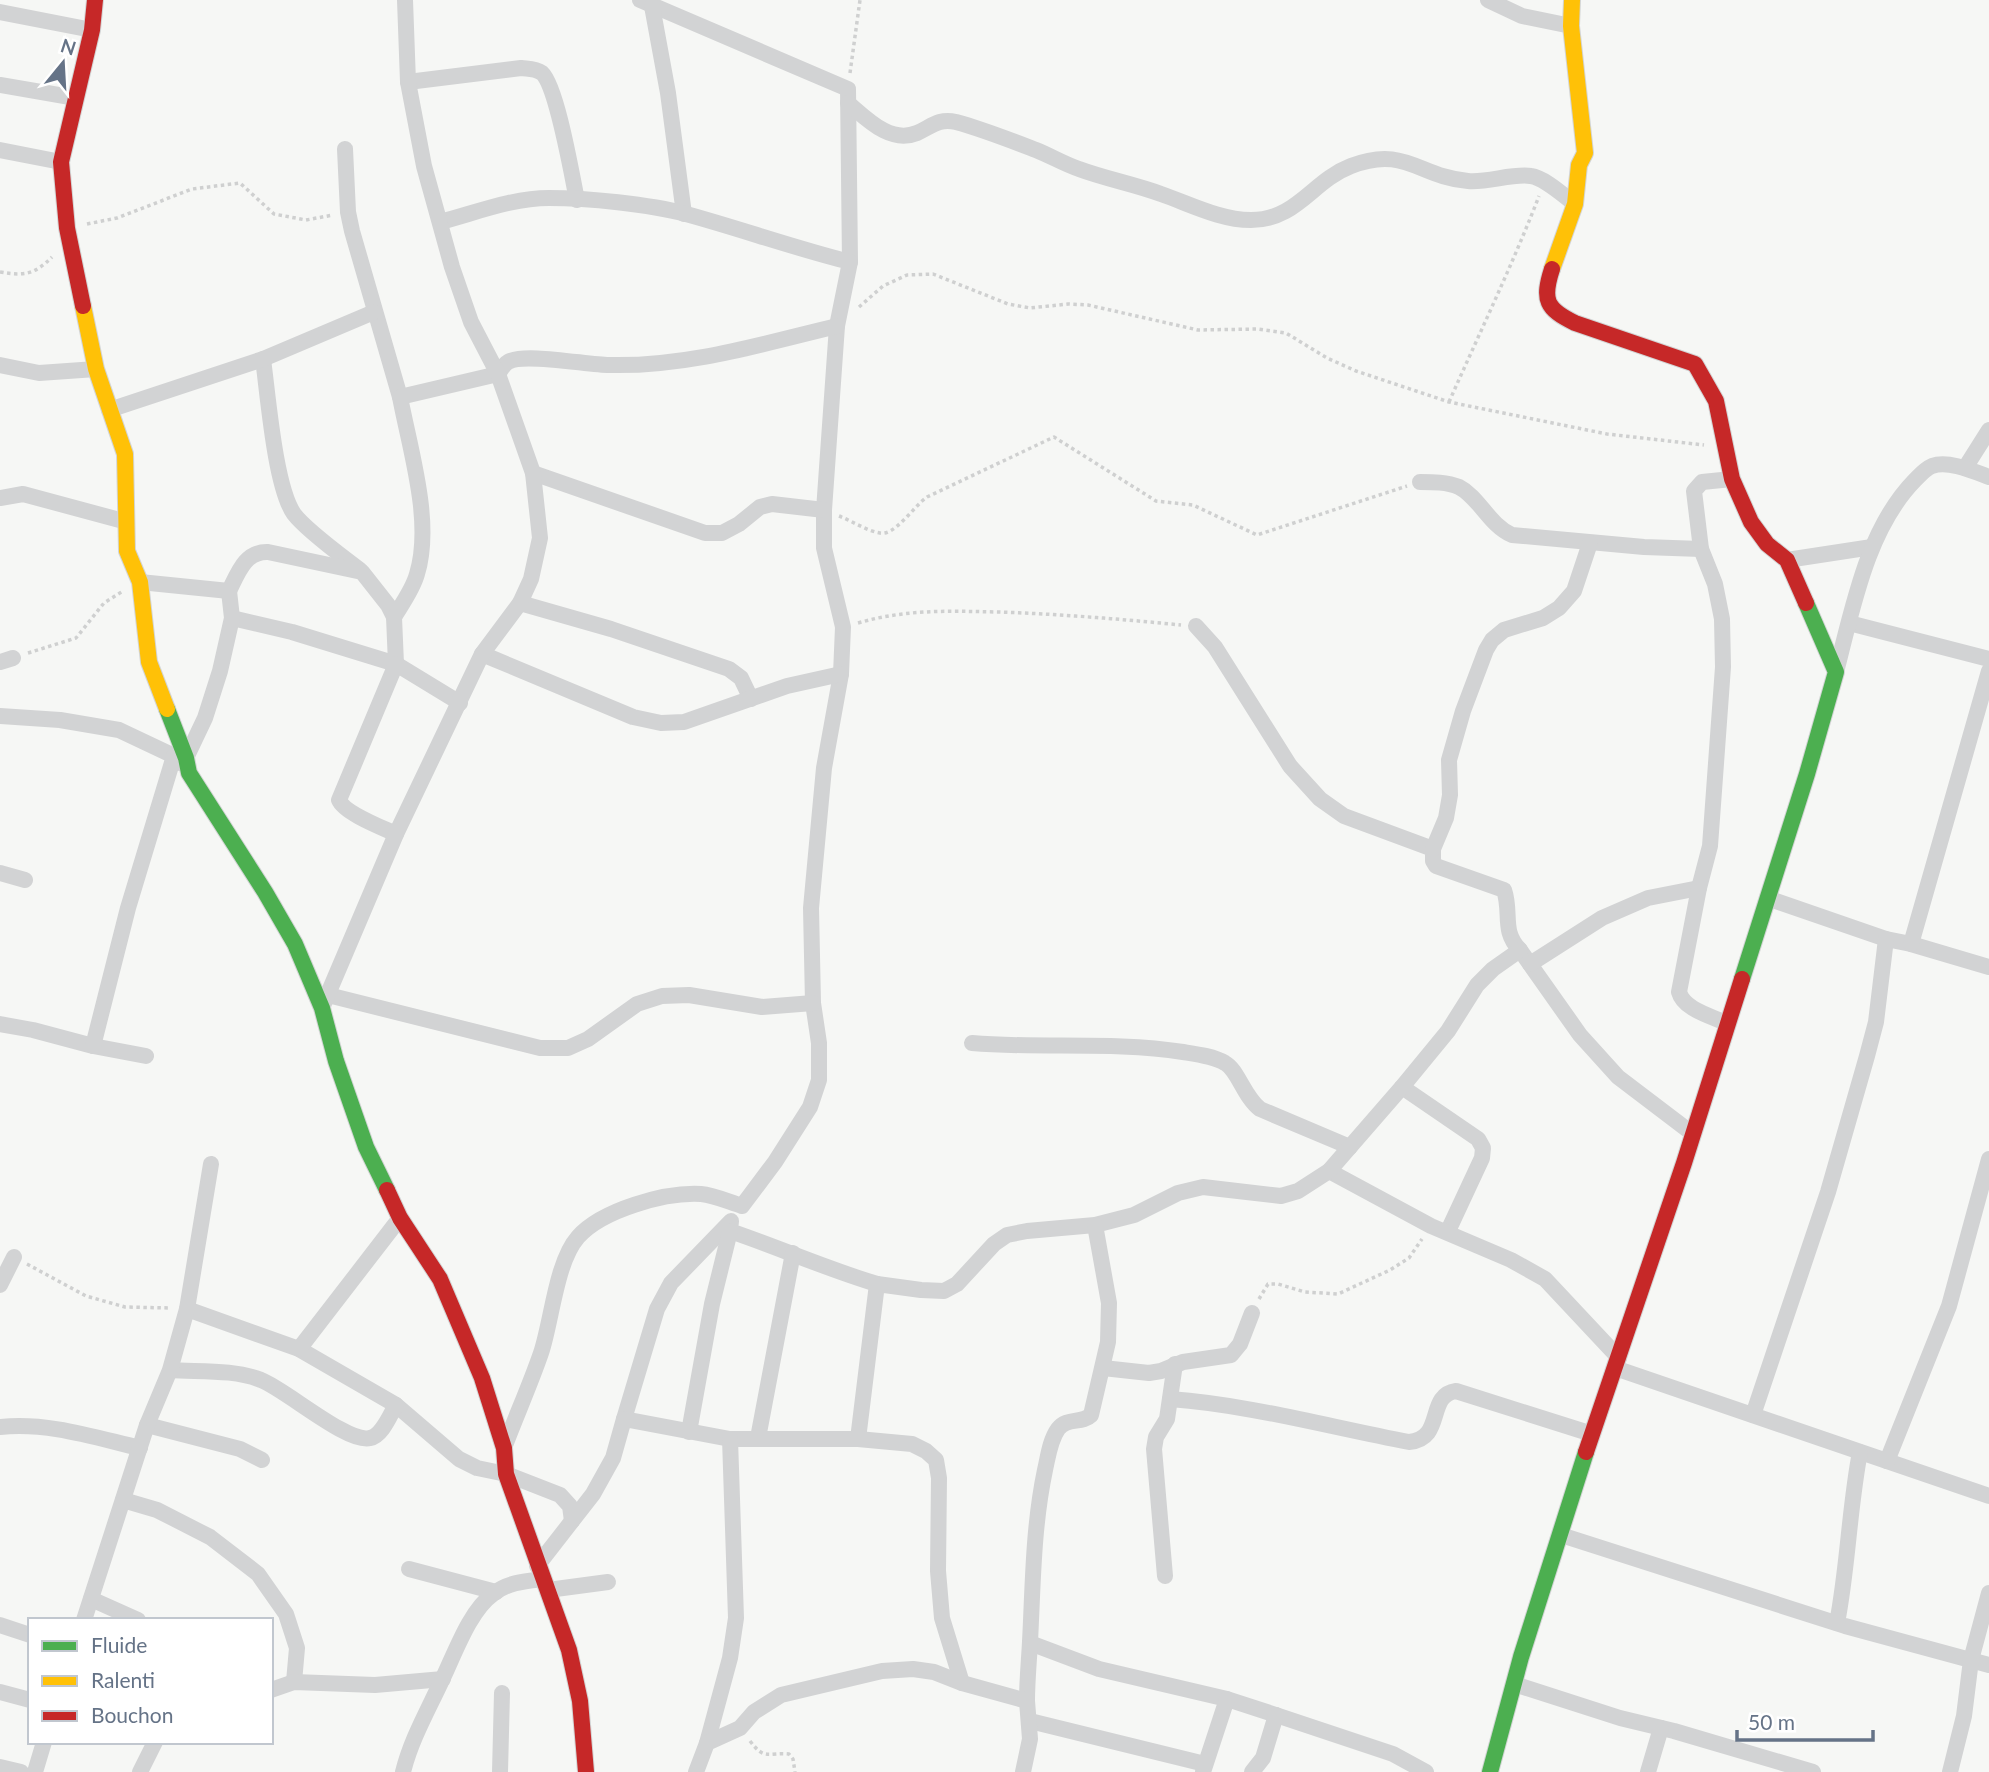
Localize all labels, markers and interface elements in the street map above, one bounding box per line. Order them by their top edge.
north arrow [28,28,98,98]
text: N [58,33,79,60]
legend [28,1618,273,1744]
text: Fluide [91,1632,147,1657]
text: Ralenti [91,1667,155,1692]
scale bar [1737,1698,1874,1742]
text: Bouchon [91,1702,173,1727]
text: 50 m [1748,1709,1795,1734]

